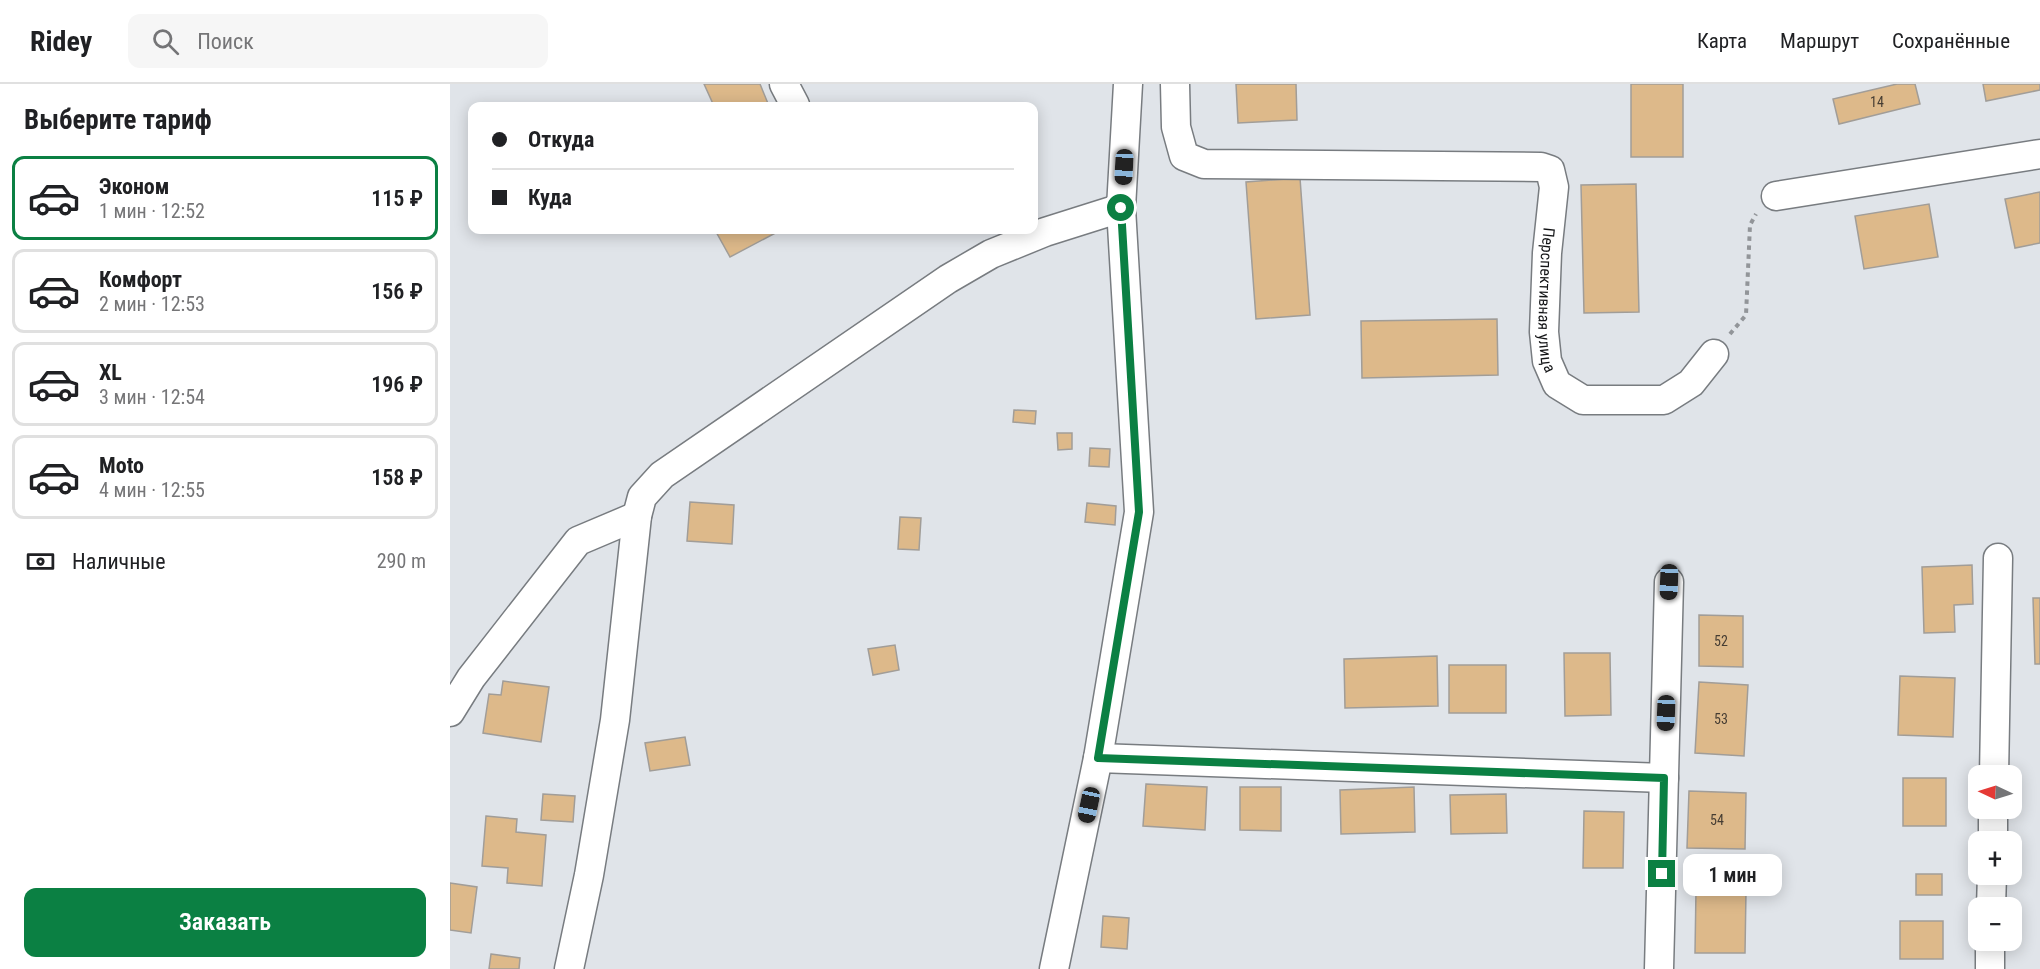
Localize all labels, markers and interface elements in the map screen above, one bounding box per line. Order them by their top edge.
search box [128,14,548,68]
text: Ridey [30,25,92,58]
icon: search [149,25,182,58]
text: Поиск [197,29,254,54]
text: Карта [1697,29,1747,53]
text: Маршрут [1780,29,1859,53]
text: Сохранённые [1892,29,2010,53]
house number: 14 [1870,94,1884,110]
text: Выберите тариф [24,104,212,136]
text: Откуда [528,127,594,152]
car [1114,149,1134,185]
icon: car [27,171,81,225]
text: Эконом [99,174,169,199]
text: Куда [528,185,572,210]
text: 115 ₽ [371,186,423,211]
route start [1107,194,1134,221]
text: 1 мин · 12:52 [99,199,205,223]
street label: Перспективная улица [1534,227,1560,375]
icon: car [27,264,81,318]
text: Комфорт [99,267,182,292]
text: 156 ₽ [371,279,423,304]
text: 2 мин · 12:53 [99,292,205,316]
icon: car [27,357,81,411]
text: XL [99,360,122,385]
text: 196 ₽ [371,372,423,397]
text: 3 мин · 12:54 [99,385,205,409]
icon: car [27,450,81,504]
text: Moto [99,453,144,478]
text: 158 ₽ [371,465,423,490]
text: 4 мин · 12:55 [99,478,205,502]
icon: cash [24,545,57,578]
text: Наличные [72,549,166,574]
text: 290 m [377,549,426,573]
car [1659,564,1679,600]
house number: 52 [1714,633,1728,649]
car [1656,695,1676,731]
house number: 53 [1714,711,1728,727]
north arrow [1968,765,2022,819]
map controls [1968,765,2022,951]
car [1076,786,1102,824]
house number: 54 [1710,812,1724,828]
button: + [1968,831,2022,885]
callout: 1 мин [1683,853,1782,895]
route end [1648,860,1675,887]
text: 1 мин [1709,863,1756,887]
button: Заказать [24,888,426,957]
button: − [1968,897,2022,951]

